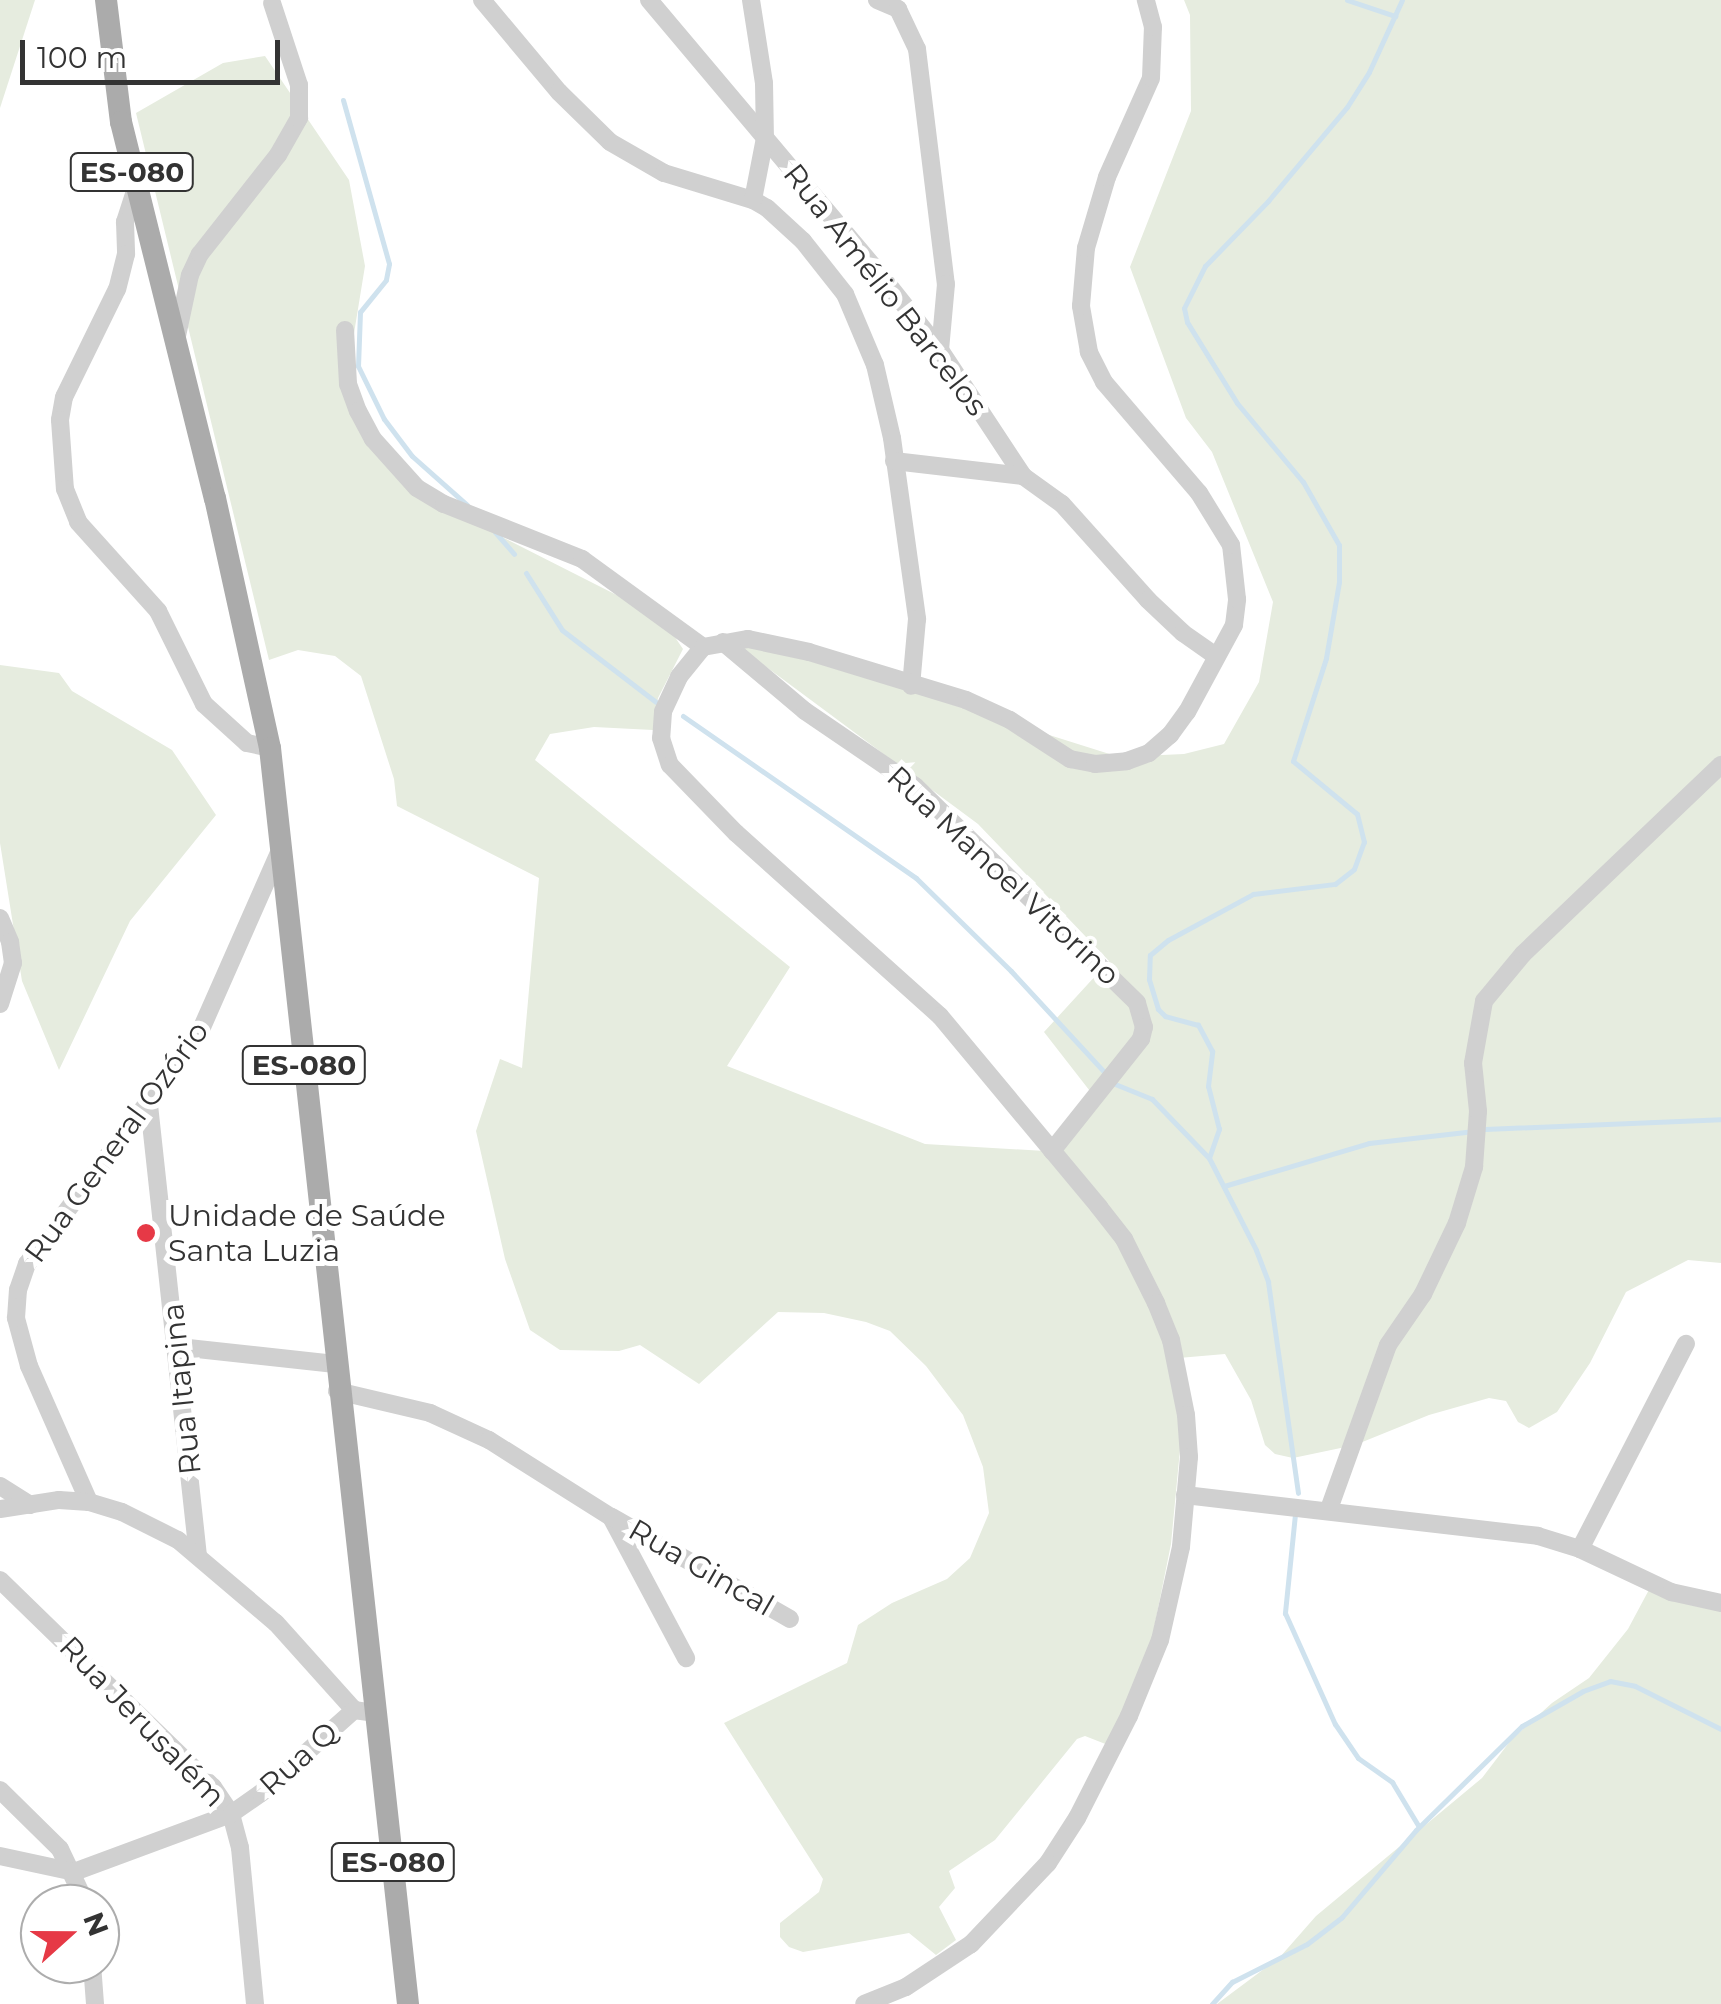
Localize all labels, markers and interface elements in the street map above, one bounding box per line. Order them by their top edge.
scale bar [25,20,285,82]
text: 100 m [37,39,127,76]
road number: ES-080 [70,149,194,195]
street label: Rua Amélio Barcelos [775,157,995,423]
street label: Rua Manoel Vitorino [879,759,1127,993]
street label: Rua General Ozório [17,1014,217,1270]
road number: ES-080 [242,1042,366,1088]
place label: Unidade de Saúde Santa Luzia [168,1198,446,1268]
marker: Unidade de Saúde Santa Luzia [133,1220,159,1246]
street label: Rua Itapina [155,1302,209,1476]
street label: Rua Gincal [622,1512,780,1624]
street label: Rua Jerusalém [52,1629,232,1815]
street label: Rua Q [253,1715,345,1803]
road number: ES-080 [330,1839,456,1885]
north arrow [20,1884,120,1984]
text: N [76,1907,116,1941]

